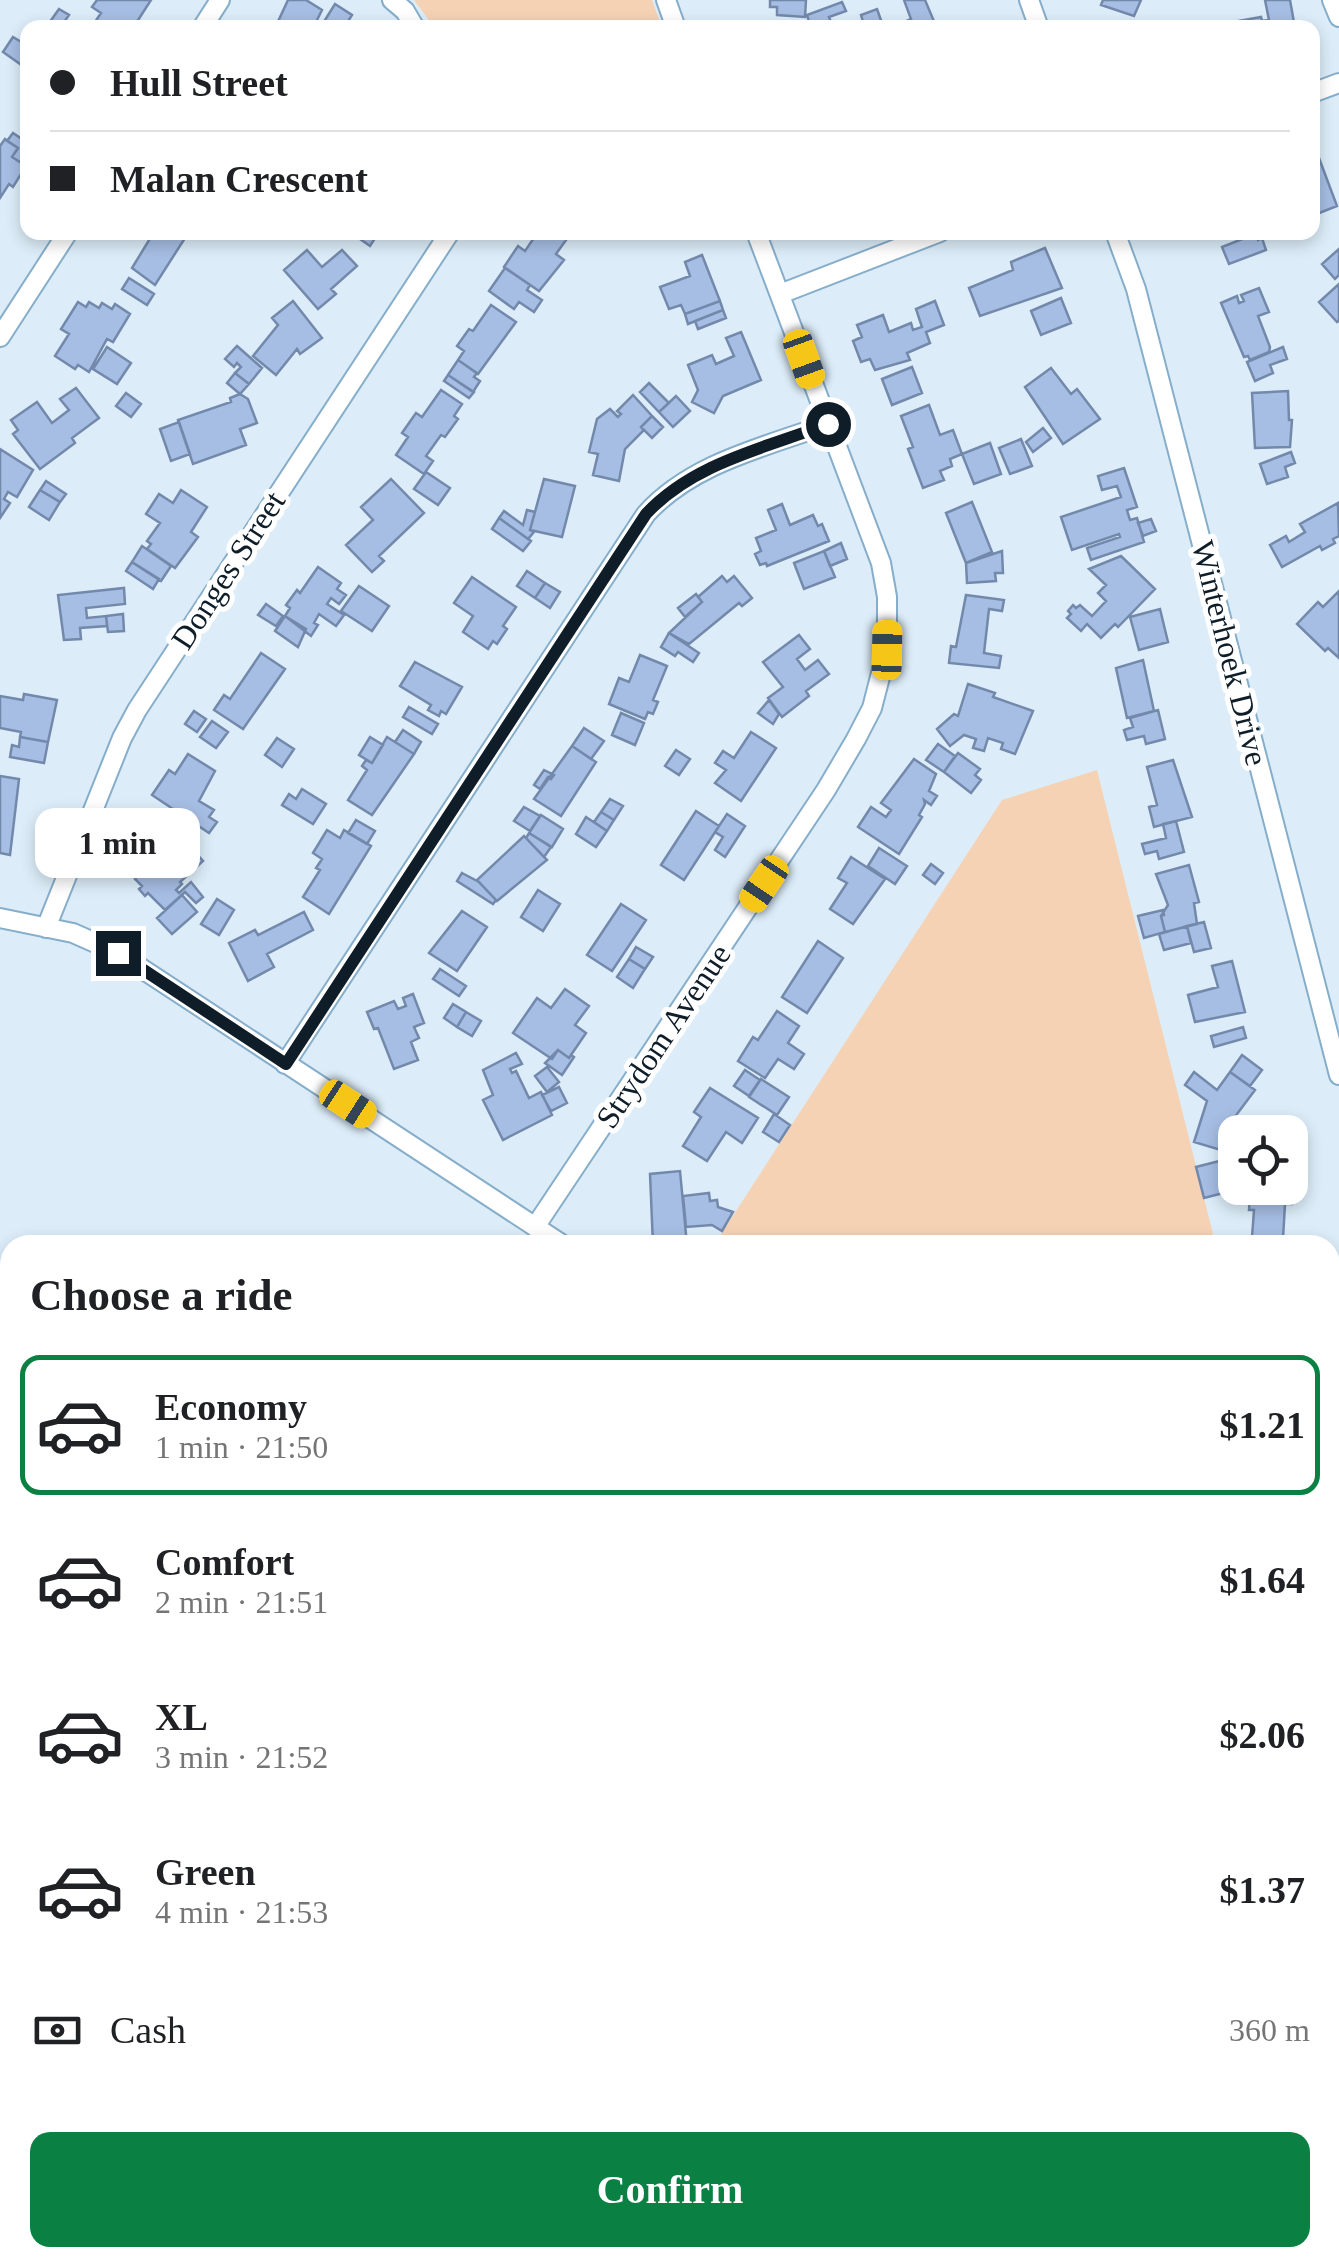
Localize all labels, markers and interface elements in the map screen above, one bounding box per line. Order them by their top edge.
text: Hull Street [110,62,288,104]
text: Malan Crescent [110,158,368,200]
car [780,326,828,392]
route start [806,402,851,447]
street label: Donges Street [164,484,292,655]
street label: Winterhoek Drive [1185,537,1275,769]
car [871,620,903,680]
callout: 1 min [36,808,200,878]
text: 1 min [79,825,156,861]
car [735,851,793,917]
route end [96,931,141,976]
street label: Strydom Avenue [588,937,738,1135]
car [315,1075,381,1133]
map controls [1218,1115,1308,1205]
button: locate [1218,1115,1308,1205]
text: Choose a ride [30,1270,293,1320]
icon: car [35,1380,125,1470]
text: Economy [155,1386,307,1428]
text: $1.21 [1220,1404,1305,1446]
text: 1 min · 21:50 [155,1429,328,1465]
icon: car [35,1535,125,1625]
text: Comfort [155,1541,294,1583]
text: $1.64 [1220,1559,1305,1601]
text: 2 min · 21:51 [155,1584,328,1620]
icon: car [35,1690,125,1780]
text: XL [155,1696,208,1738]
text: $2.06 [1220,1714,1305,1756]
text: 3 min · 21:52 [155,1739,328,1775]
icon: car [35,1845,125,1935]
text: Green [155,1851,256,1893]
text: $1.37 [1220,1869,1305,1911]
text: 4 min · 21:53 [155,1894,328,1930]
icon: cash [30,2003,85,2058]
text: Cash [110,2009,186,2051]
text: 360 m [1229,2012,1310,2048]
button: Confirm [30,2132,1310,2247]

